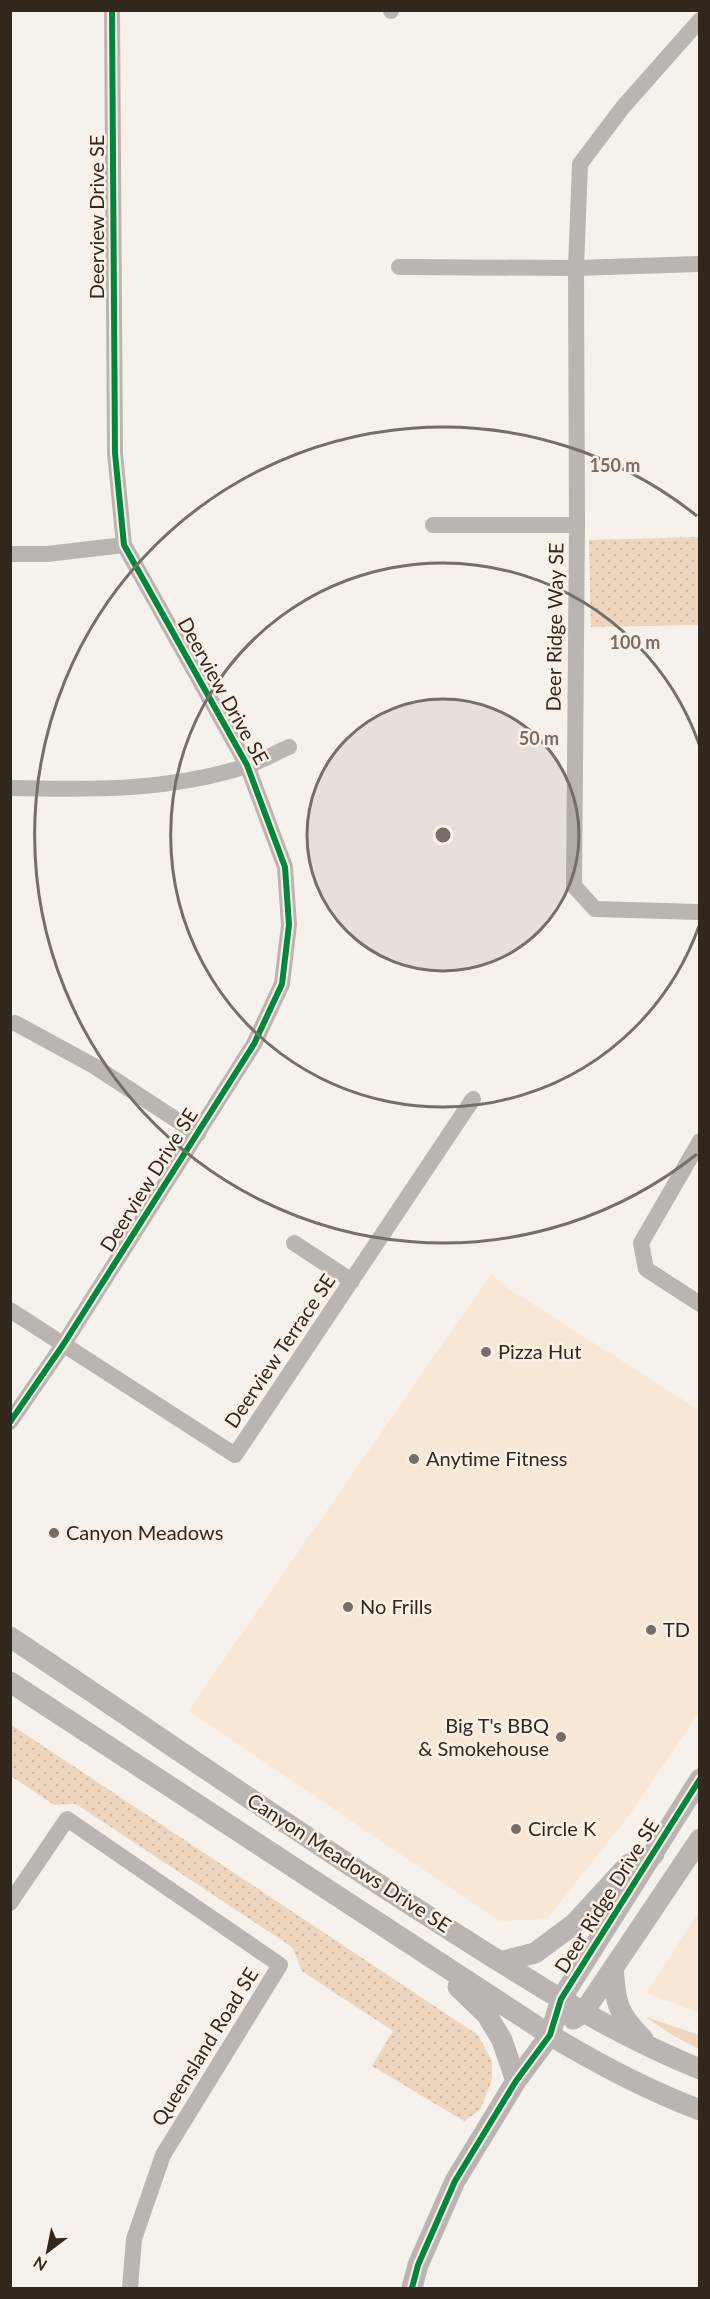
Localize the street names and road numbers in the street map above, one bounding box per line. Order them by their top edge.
street label: Deerview Drive SE [84,135,108,299]
street label: Deer Ridge Way SE [541,542,567,712]
street label: Deerview Drive SE [173,613,274,768]
street label: Deerview Drive SE [94,1103,202,1256]
street label: Deerview Terrace SE [219,1269,340,1432]
street label: Canyon Meadows Drive SE [243,1787,456,1937]
street label: Deer Ridge Drive SE [549,1814,663,1977]
street label: Queensland Road SE [146,1963,263,2130]

